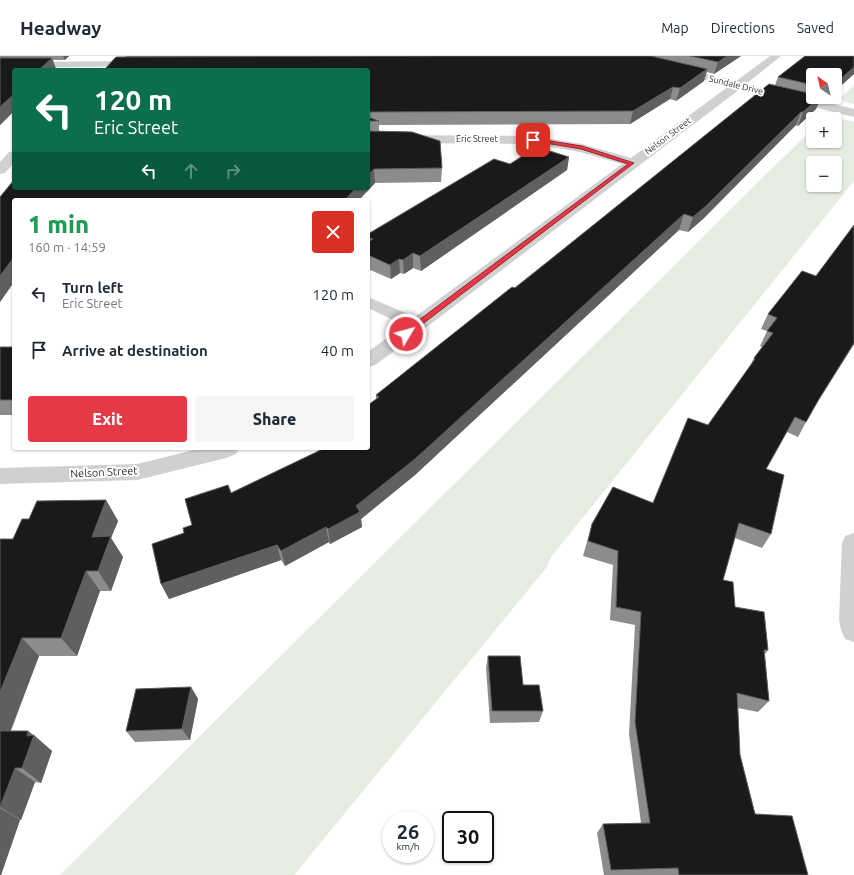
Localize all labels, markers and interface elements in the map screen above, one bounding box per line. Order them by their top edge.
text: Headway [20,17,101,39]
text: Map [661,20,689,36]
text: Directions [711,20,775,36]
text: Saved [797,20,834,36]
north arrow [806,68,842,104]
map controls [806,68,842,192]
street label: Sundale Drive [708,73,764,97]
icon: left [28,84,80,136]
text: 120 m [94,84,172,115]
button: + [806,112,842,148]
street label: Nelson Street [643,115,693,157]
text: Eric Street [94,117,178,137]
pin [516,123,550,157]
icon: arrive [522,129,544,151]
street label: Eric Street [456,134,498,144]
button: − [806,156,842,192]
icon: left [138,160,160,182]
icon: ahead [180,160,202,182]
icon: right [222,160,244,182]
text: 1 min [28,211,89,238]
button: close [312,211,354,253]
text: 160 m · 14:59 [28,240,106,254]
text: Turn left [62,279,123,296]
icon: left [28,283,50,305]
text: 120 m [312,286,354,303]
text: Eric Street [62,296,123,310]
position arrow [385,313,427,355]
icon: arrive [28,339,50,361]
text: Arrive at destination [62,342,208,359]
text: 40 m [321,342,354,359]
button: Exit [28,396,187,442]
button: Share [195,396,354,442]
street label: Nelson Street [70,464,139,480]
speed limit sign: 30 [442,811,494,863]
text: 26 [397,820,419,843]
text: km/h [396,841,420,852]

